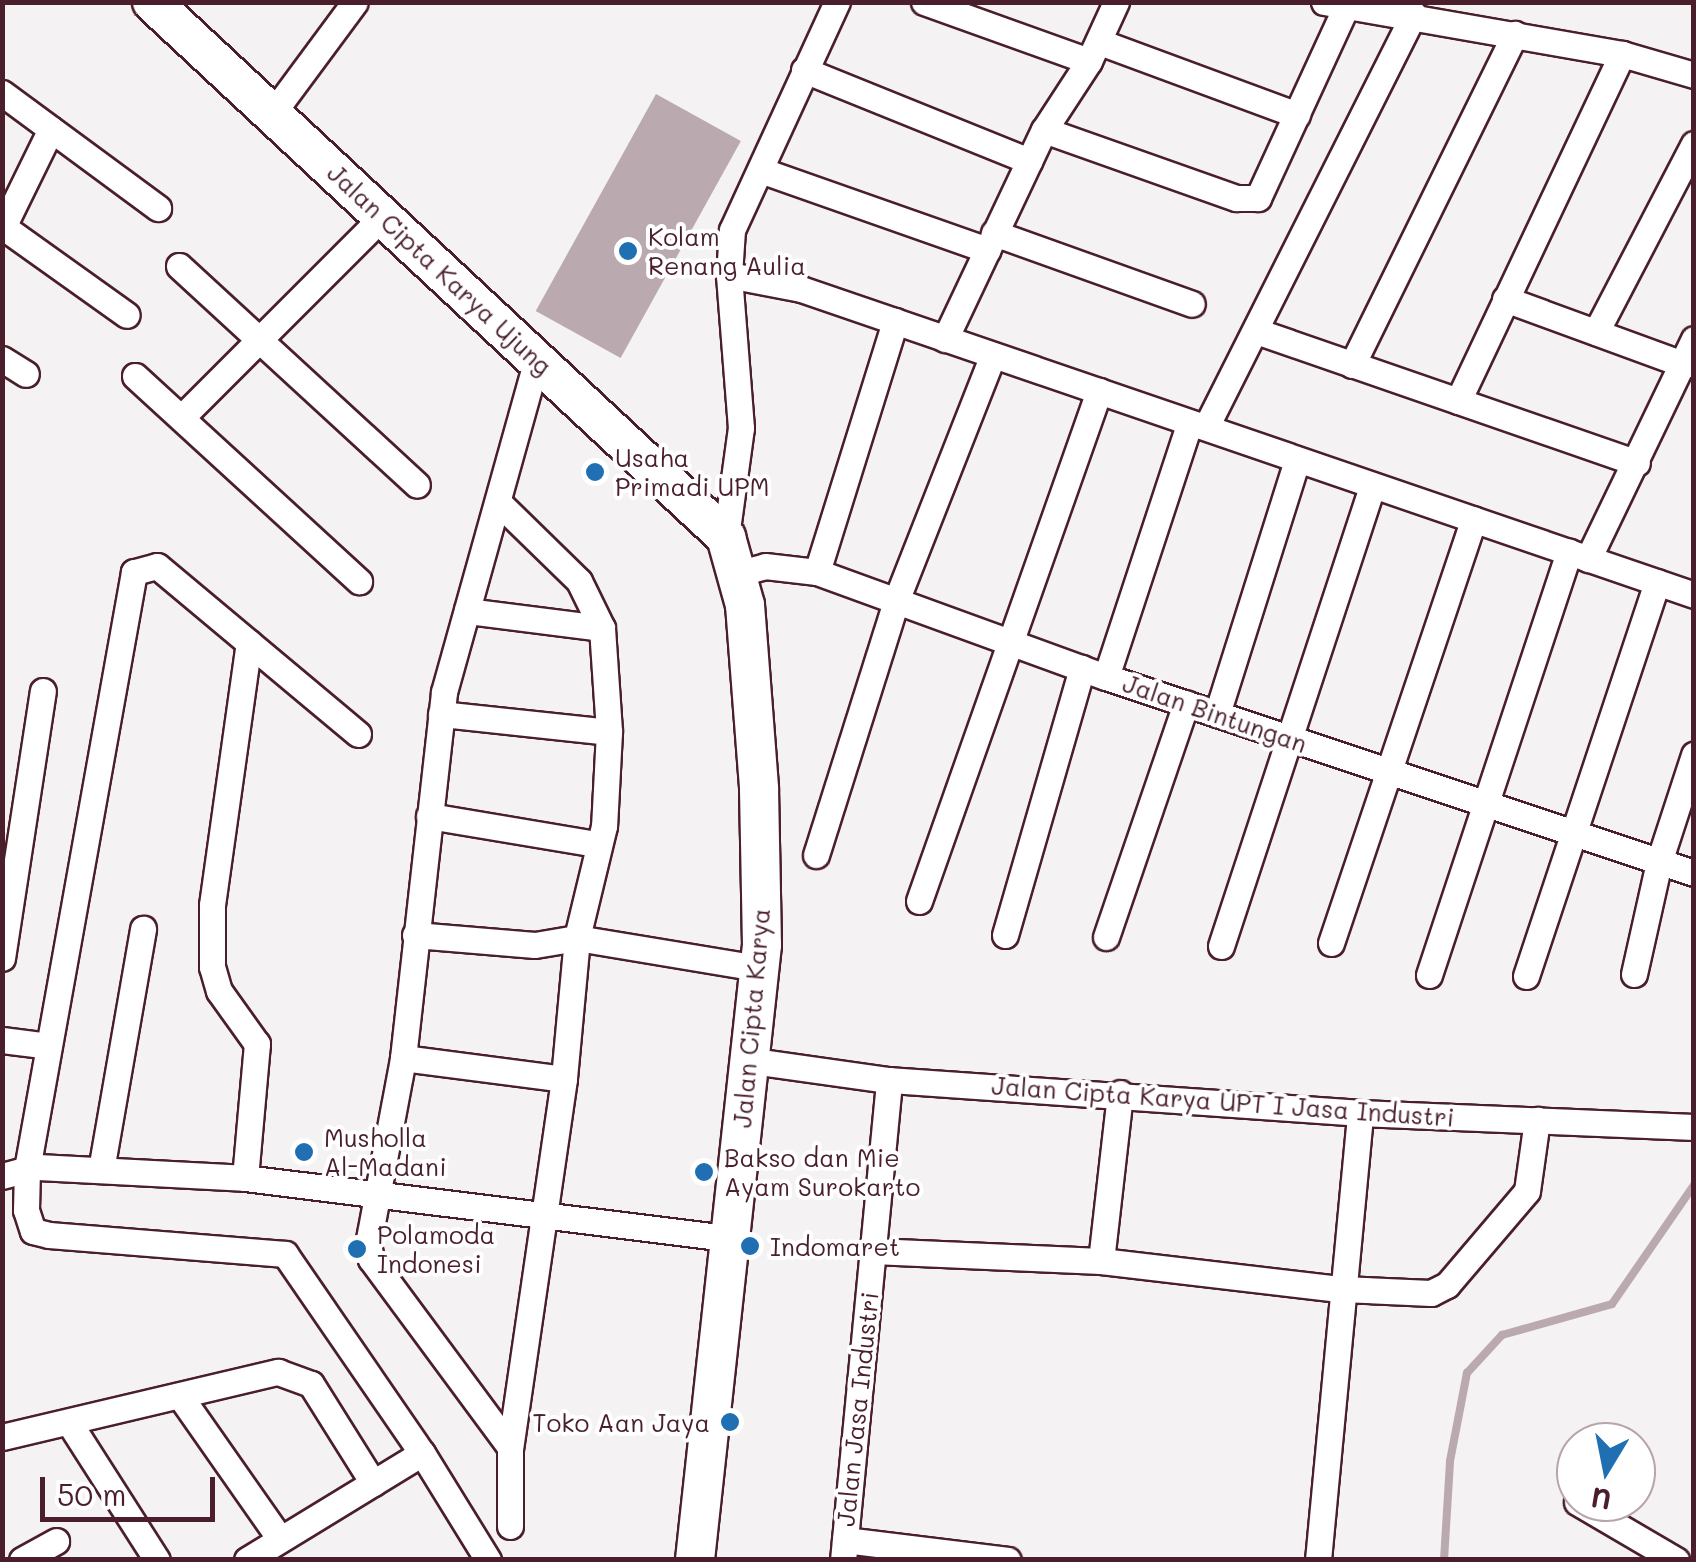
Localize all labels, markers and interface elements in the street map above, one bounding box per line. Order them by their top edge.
street label: Jalan Cipta Karya Ujung [322,157,558,381]
place label: Kolam Renang Aulia [648,222,806,281]
marker: Kolam Renang Aulia [617,240,639,262]
place label: Usaha Primadi UPM [615,443,769,502]
marker: Usaha Primadi UPM [584,461,606,483]
street label: Jalan Bintungan [1119,667,1311,759]
street label: Jalan Cipta Karya [726,907,776,1129]
street label: Jalan Cipta Karya UPT I Jasa Industri [991,1070,1455,1132]
place label: Musholla Al-Madani [324,1123,447,1182]
marker: Musholla Al-Madani [293,1141,315,1163]
place label: Bakso dan Mie Ayam Surokarto [724,1143,920,1202]
marker: Bakso dan Mie Ayam Surokarto [693,1161,715,1183]
place label: Polamoda Indonesi [377,1220,495,1279]
place label: Indomaret [770,1231,900,1261]
marker: Indomaret [739,1235,761,1257]
marker: Polamoda Indonesi [346,1238,368,1260]
street label: Jalan Jasa Industri [830,1290,884,1528]
place label: Toko Aan Jaya [533,1407,710,1437]
marker: Toko Aan Jaya [719,1411,741,1433]
north arrow [1556,1422,1656,1522]
scale bar [45,1457,220,1519]
text: 50 m [57,1474,127,1514]
text: U [1588,1480,1614,1519]

